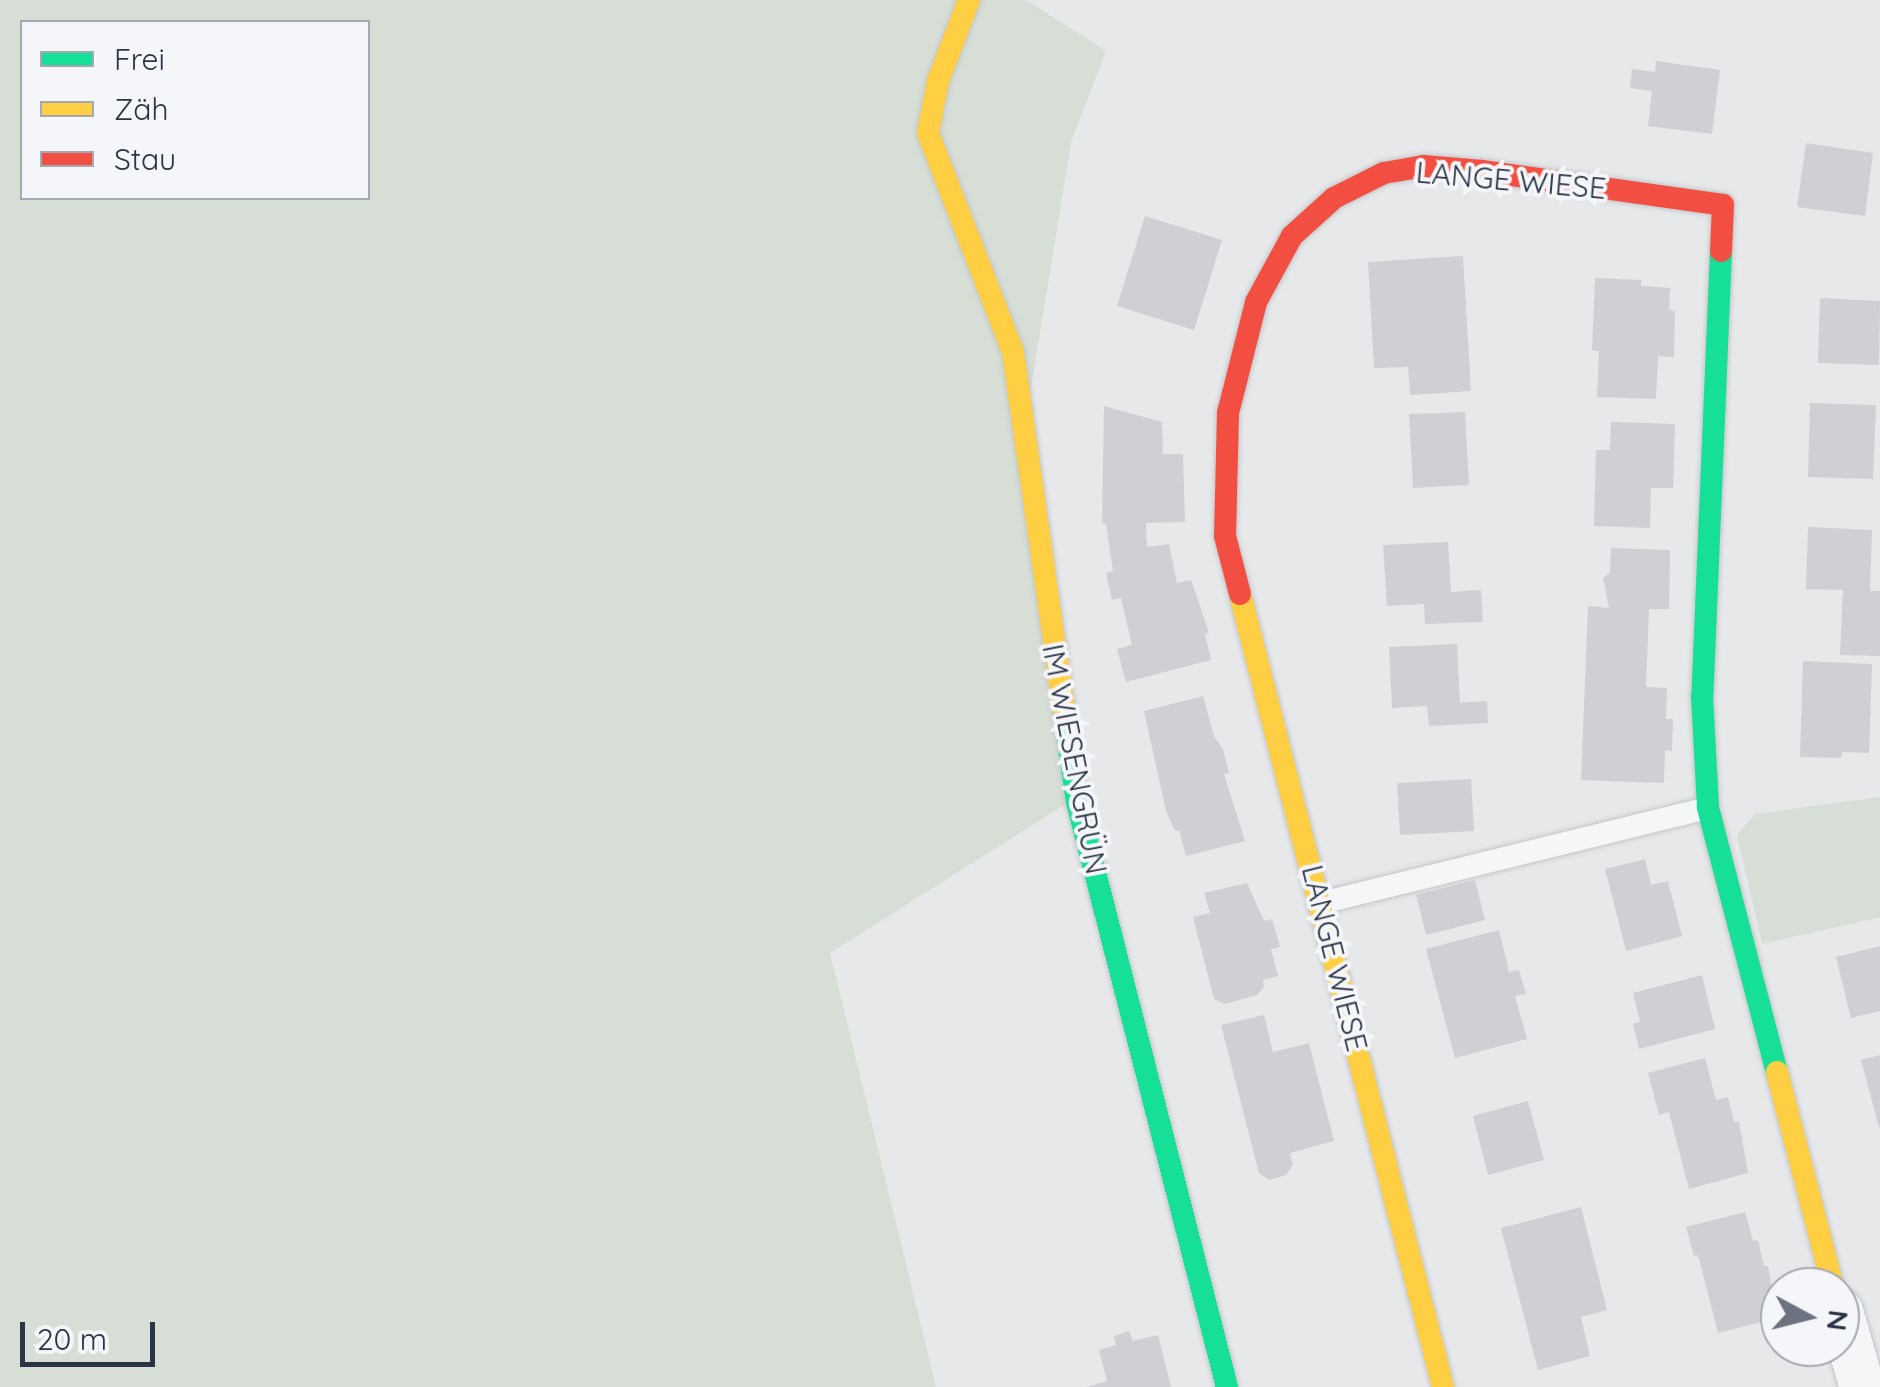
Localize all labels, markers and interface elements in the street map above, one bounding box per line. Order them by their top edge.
legend [20,20,370,200]
text: Frei [114,40,165,78]
text: Zäh [114,90,169,128]
text: Stau [114,140,176,178]
street label: LANGE WIESE [1414,154,1608,206]
street label: IM WIESENGRÜN [1035,641,1115,877]
street label: LANGE WIESE [1294,861,1376,1055]
north arrow [1760,1267,1860,1367]
scale bar [25,1302,160,1364]
text: N [1820,1308,1857,1333]
text: 20 m [37,1320,107,1358]

